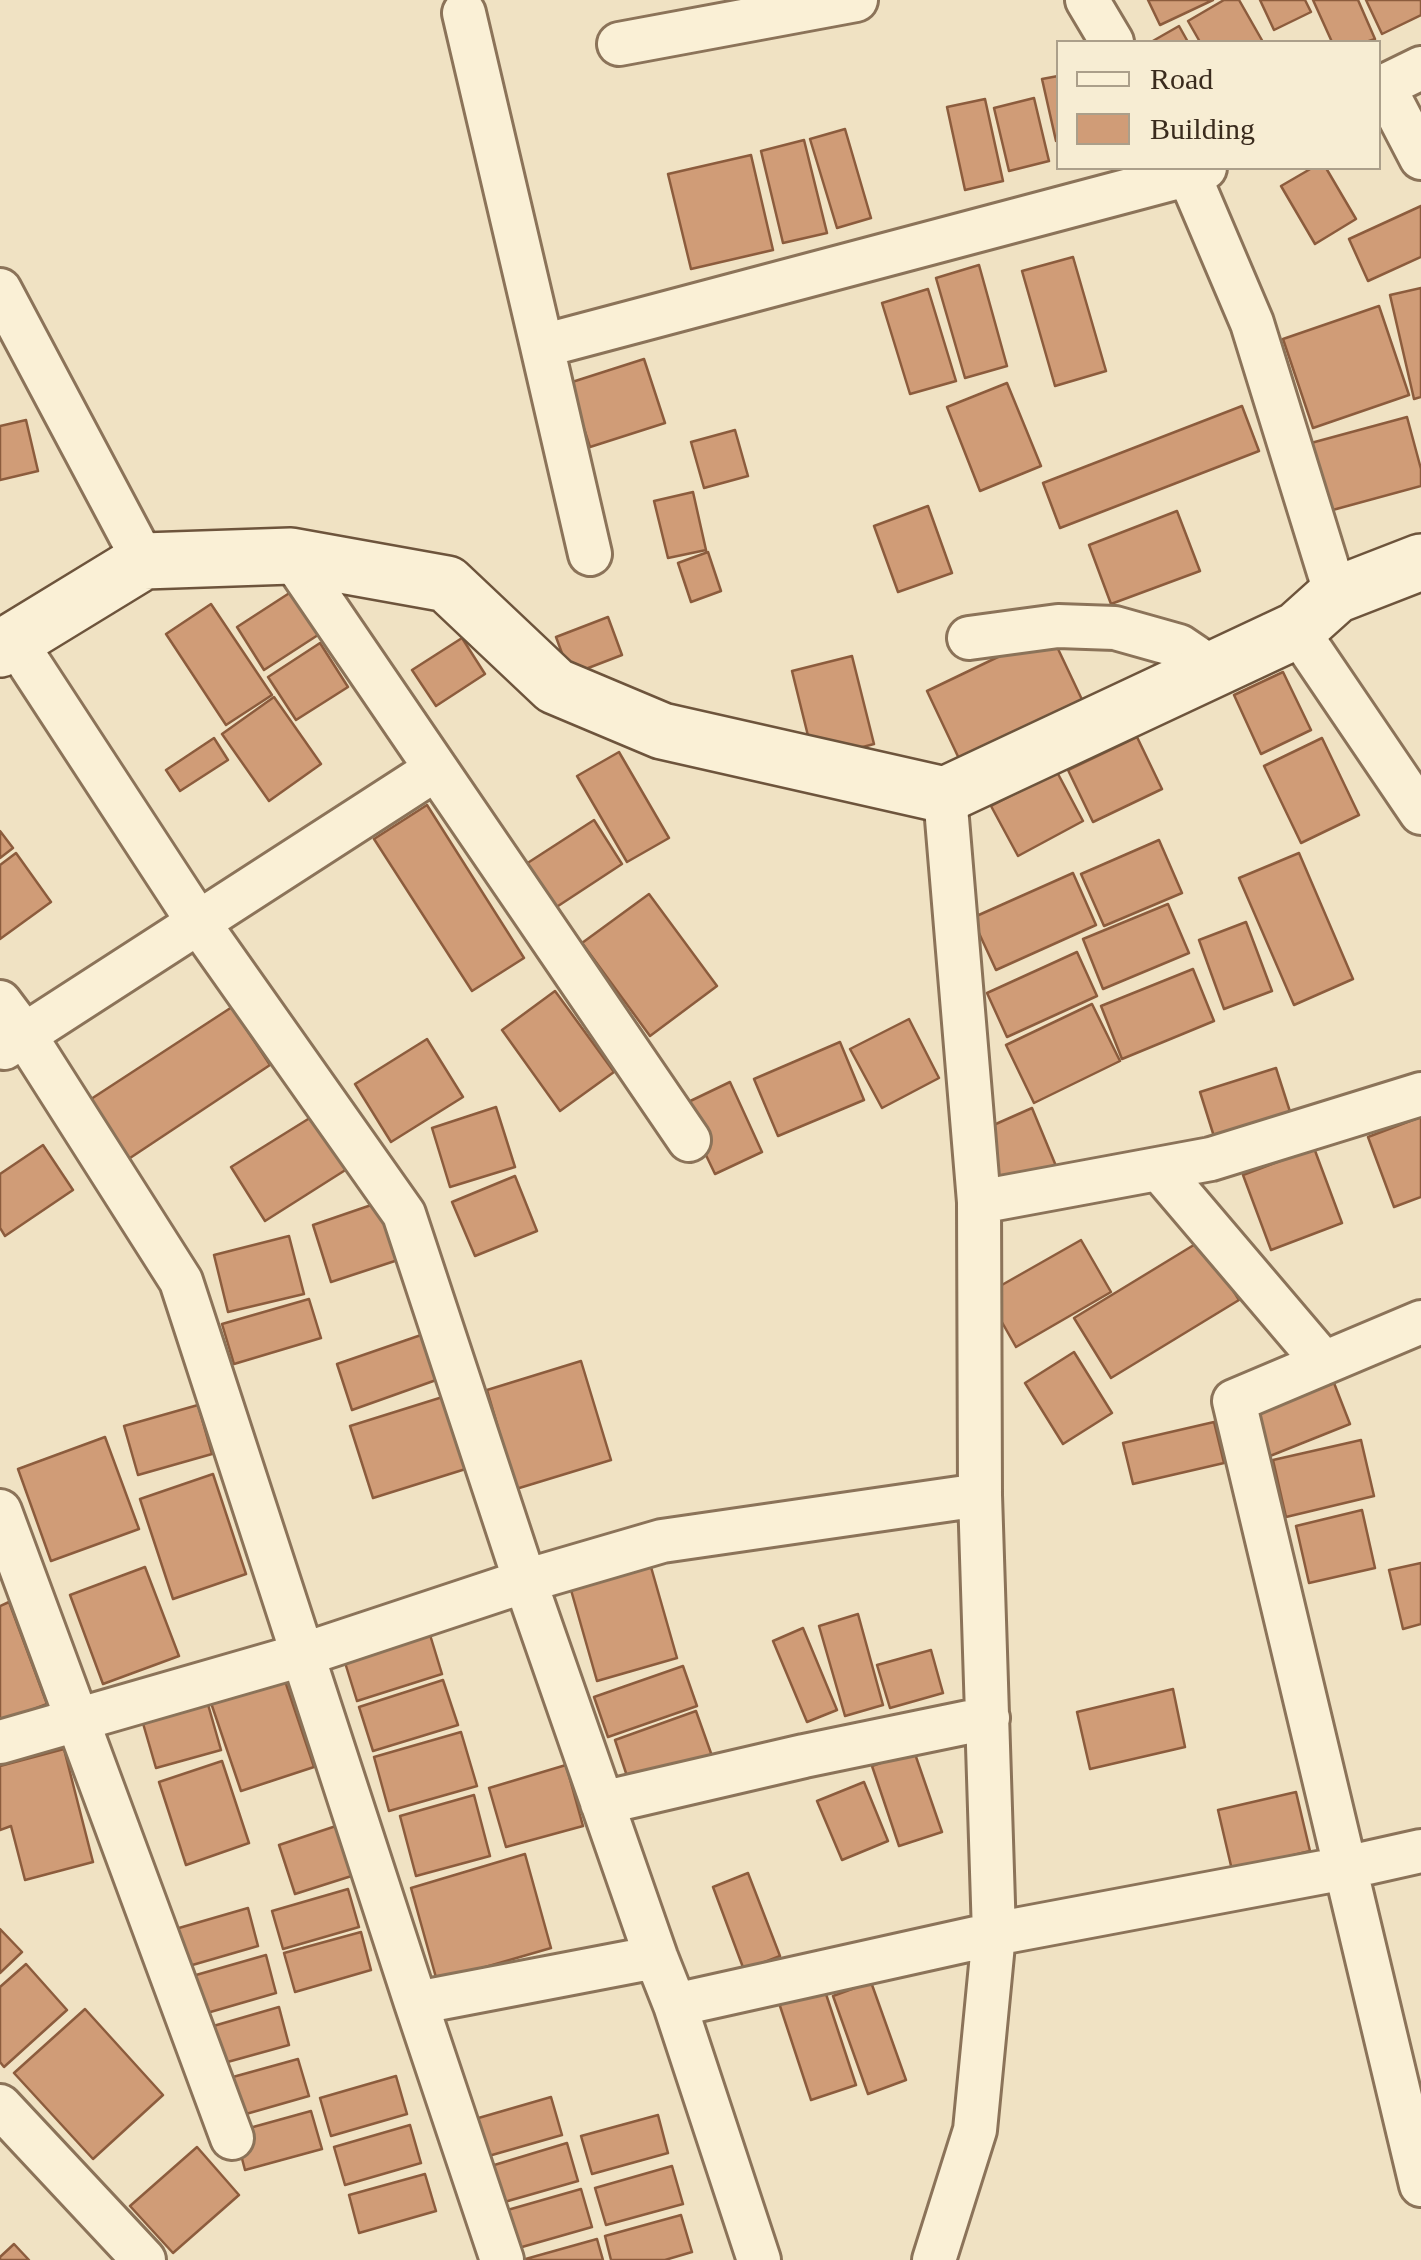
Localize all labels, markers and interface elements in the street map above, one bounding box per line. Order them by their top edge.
legend [1056,40,1381,170]
text: Road [1150,62,1213,95]
text: Building [1150,112,1255,145]

